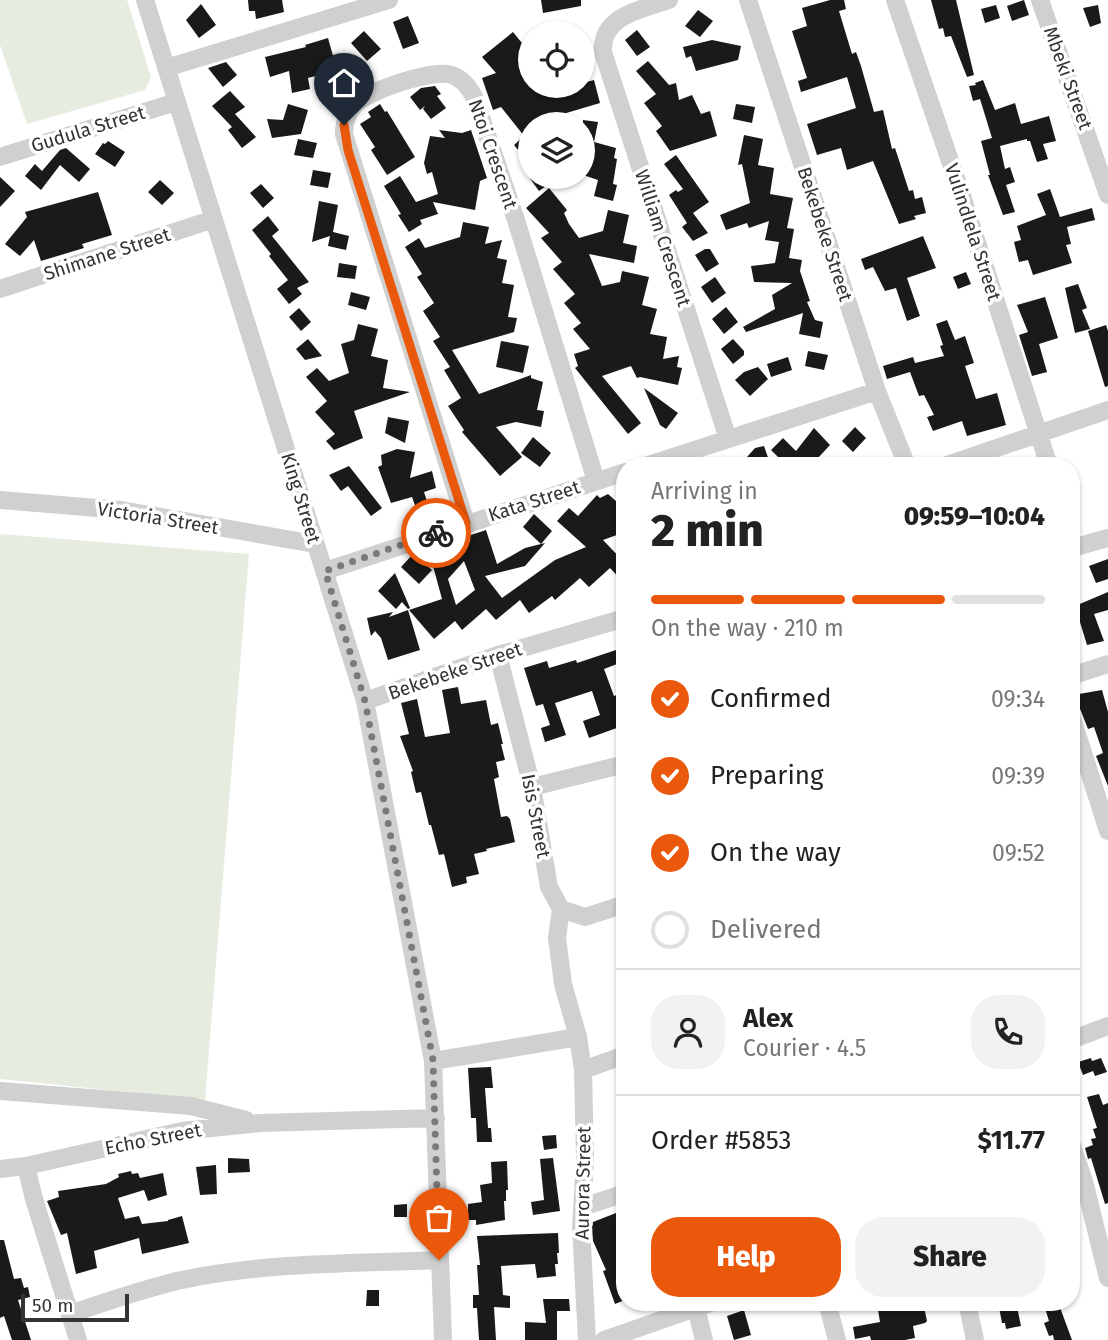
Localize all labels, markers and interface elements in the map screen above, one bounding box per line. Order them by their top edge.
map controls [518,21,595,189]
button: locate [518,21,595,98]
street label: Mbeki Street [1039,23,1097,133]
pin [314,53,374,125]
icon: home [325,64,363,102]
street label: Ntoi Crescent [463,96,523,212]
street label: Gudula Street [28,101,148,157]
button: layers [518,112,595,189]
street label: Vulindlela Street [940,160,1006,304]
street label: Bekebeke Street [792,164,858,304]
street label: William Crescent [630,167,696,309]
street label: Shimane Street [41,223,173,285]
street label: King Street [276,450,326,547]
street label: Kata Street [485,475,583,527]
text: Arriving in [651,477,758,505]
street label: Victoria Street [96,497,220,539]
courier [401,498,471,568]
text: 09:59–10:04 [904,501,1045,532]
text: 2 min [651,503,764,558]
icon: bike [417,514,455,552]
text: On the way · 210 m [651,614,844,642]
street label: Bekebeke Street [385,637,525,705]
icon: check [651,680,689,718]
text: Confirmed [710,683,831,714]
text: 09:34 [991,685,1045,713]
icon: check [651,757,689,795]
text: Preparing [710,760,823,791]
text: 09:39 [991,762,1045,790]
street label: Isis Street [517,772,555,860]
icon: check [651,834,689,872]
text: On the way [710,837,841,868]
text: 09:52 [992,839,1045,867]
text: Delivered [710,914,822,945]
button: person [651,995,725,1069]
button: phone [971,995,1045,1069]
text: Alex [743,1003,793,1034]
text: Courier · 4.5 [743,1034,866,1062]
street label: Echo Street [103,1118,203,1160]
text: Order #5853 [651,1125,792,1156]
text: $11.77 [977,1125,1045,1156]
street label: Aurora Street [571,1126,595,1240]
pin [409,1188,469,1260]
icon: bag [420,1199,458,1237]
button: Help [651,1217,841,1297]
button: Share [855,1217,1045,1297]
scale bar [21,1291,130,1323]
text: 50 m [32,1294,73,1317]

